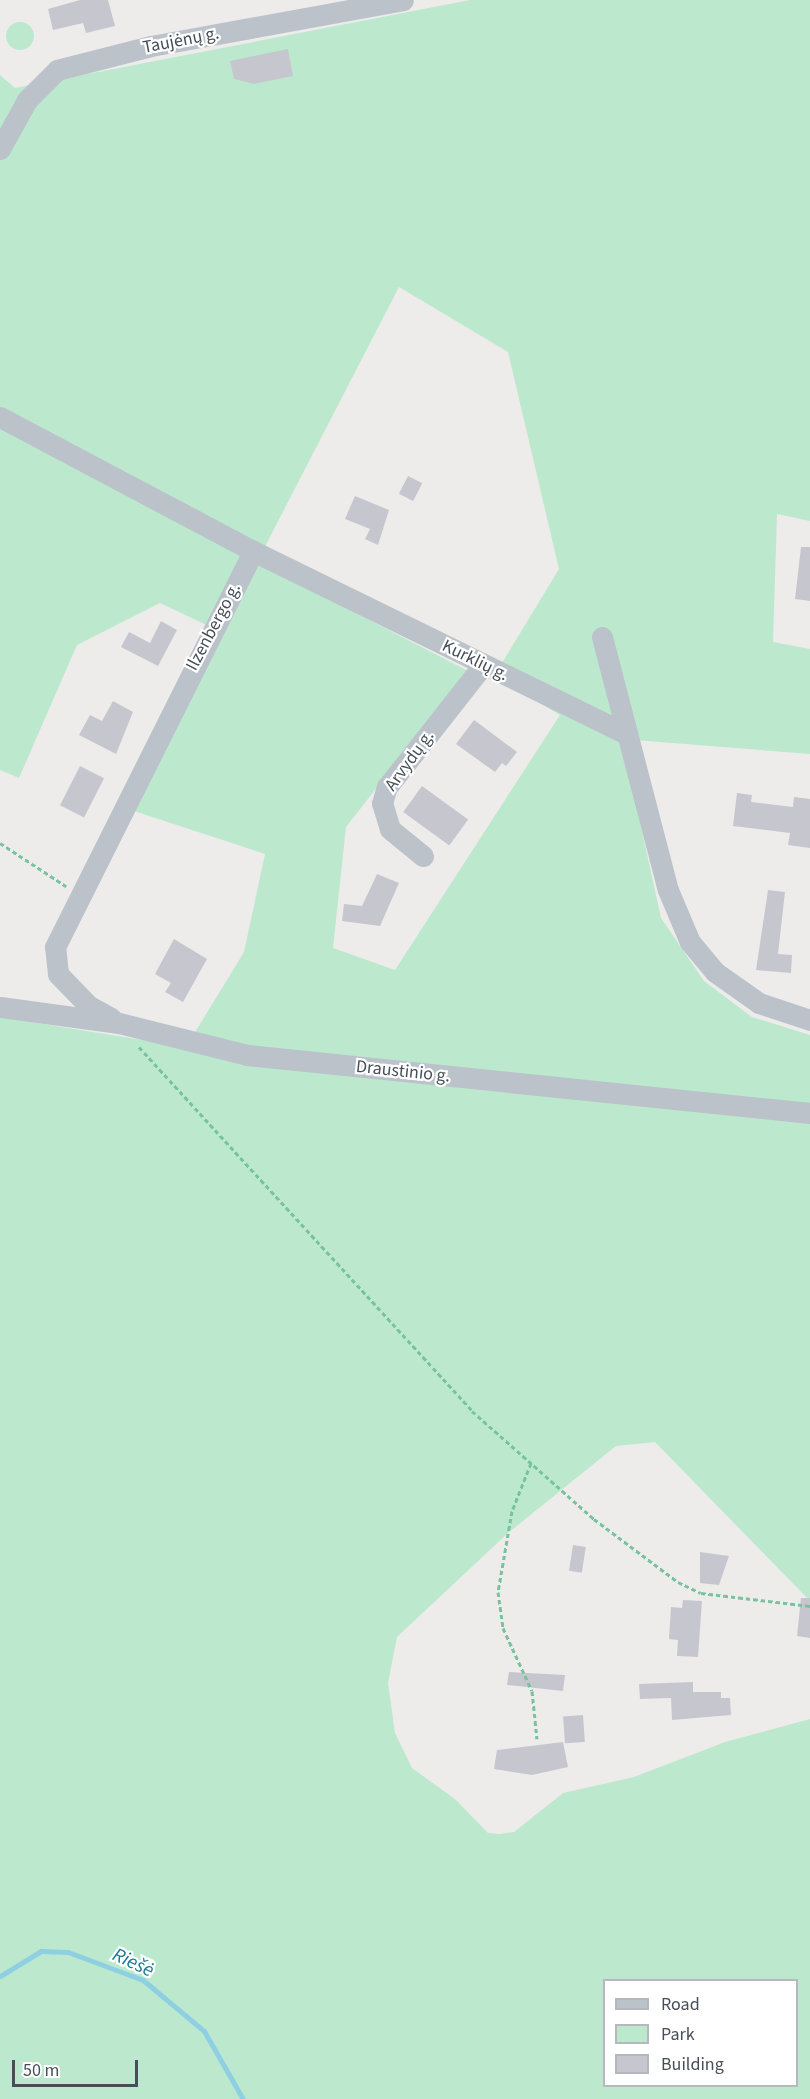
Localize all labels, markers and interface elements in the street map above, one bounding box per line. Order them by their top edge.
street label: Taujėnų g. [141,23,221,59]
street label: Ilzenbergo g. [182,579,246,675]
street label: Kurklių g. [438,636,512,686]
street label: Arvydų g. [381,726,439,796]
street label: Draustinio g. [355,1056,451,1088]
water label: Riešė [108,1943,158,1983]
legend [603,1979,798,2087]
text: Road [661,1992,700,2017]
text: Park [661,2022,695,2047]
scale bar [15,2048,141,2086]
text: Building [661,2052,724,2077]
text: 50 m [23,2058,59,2083]

